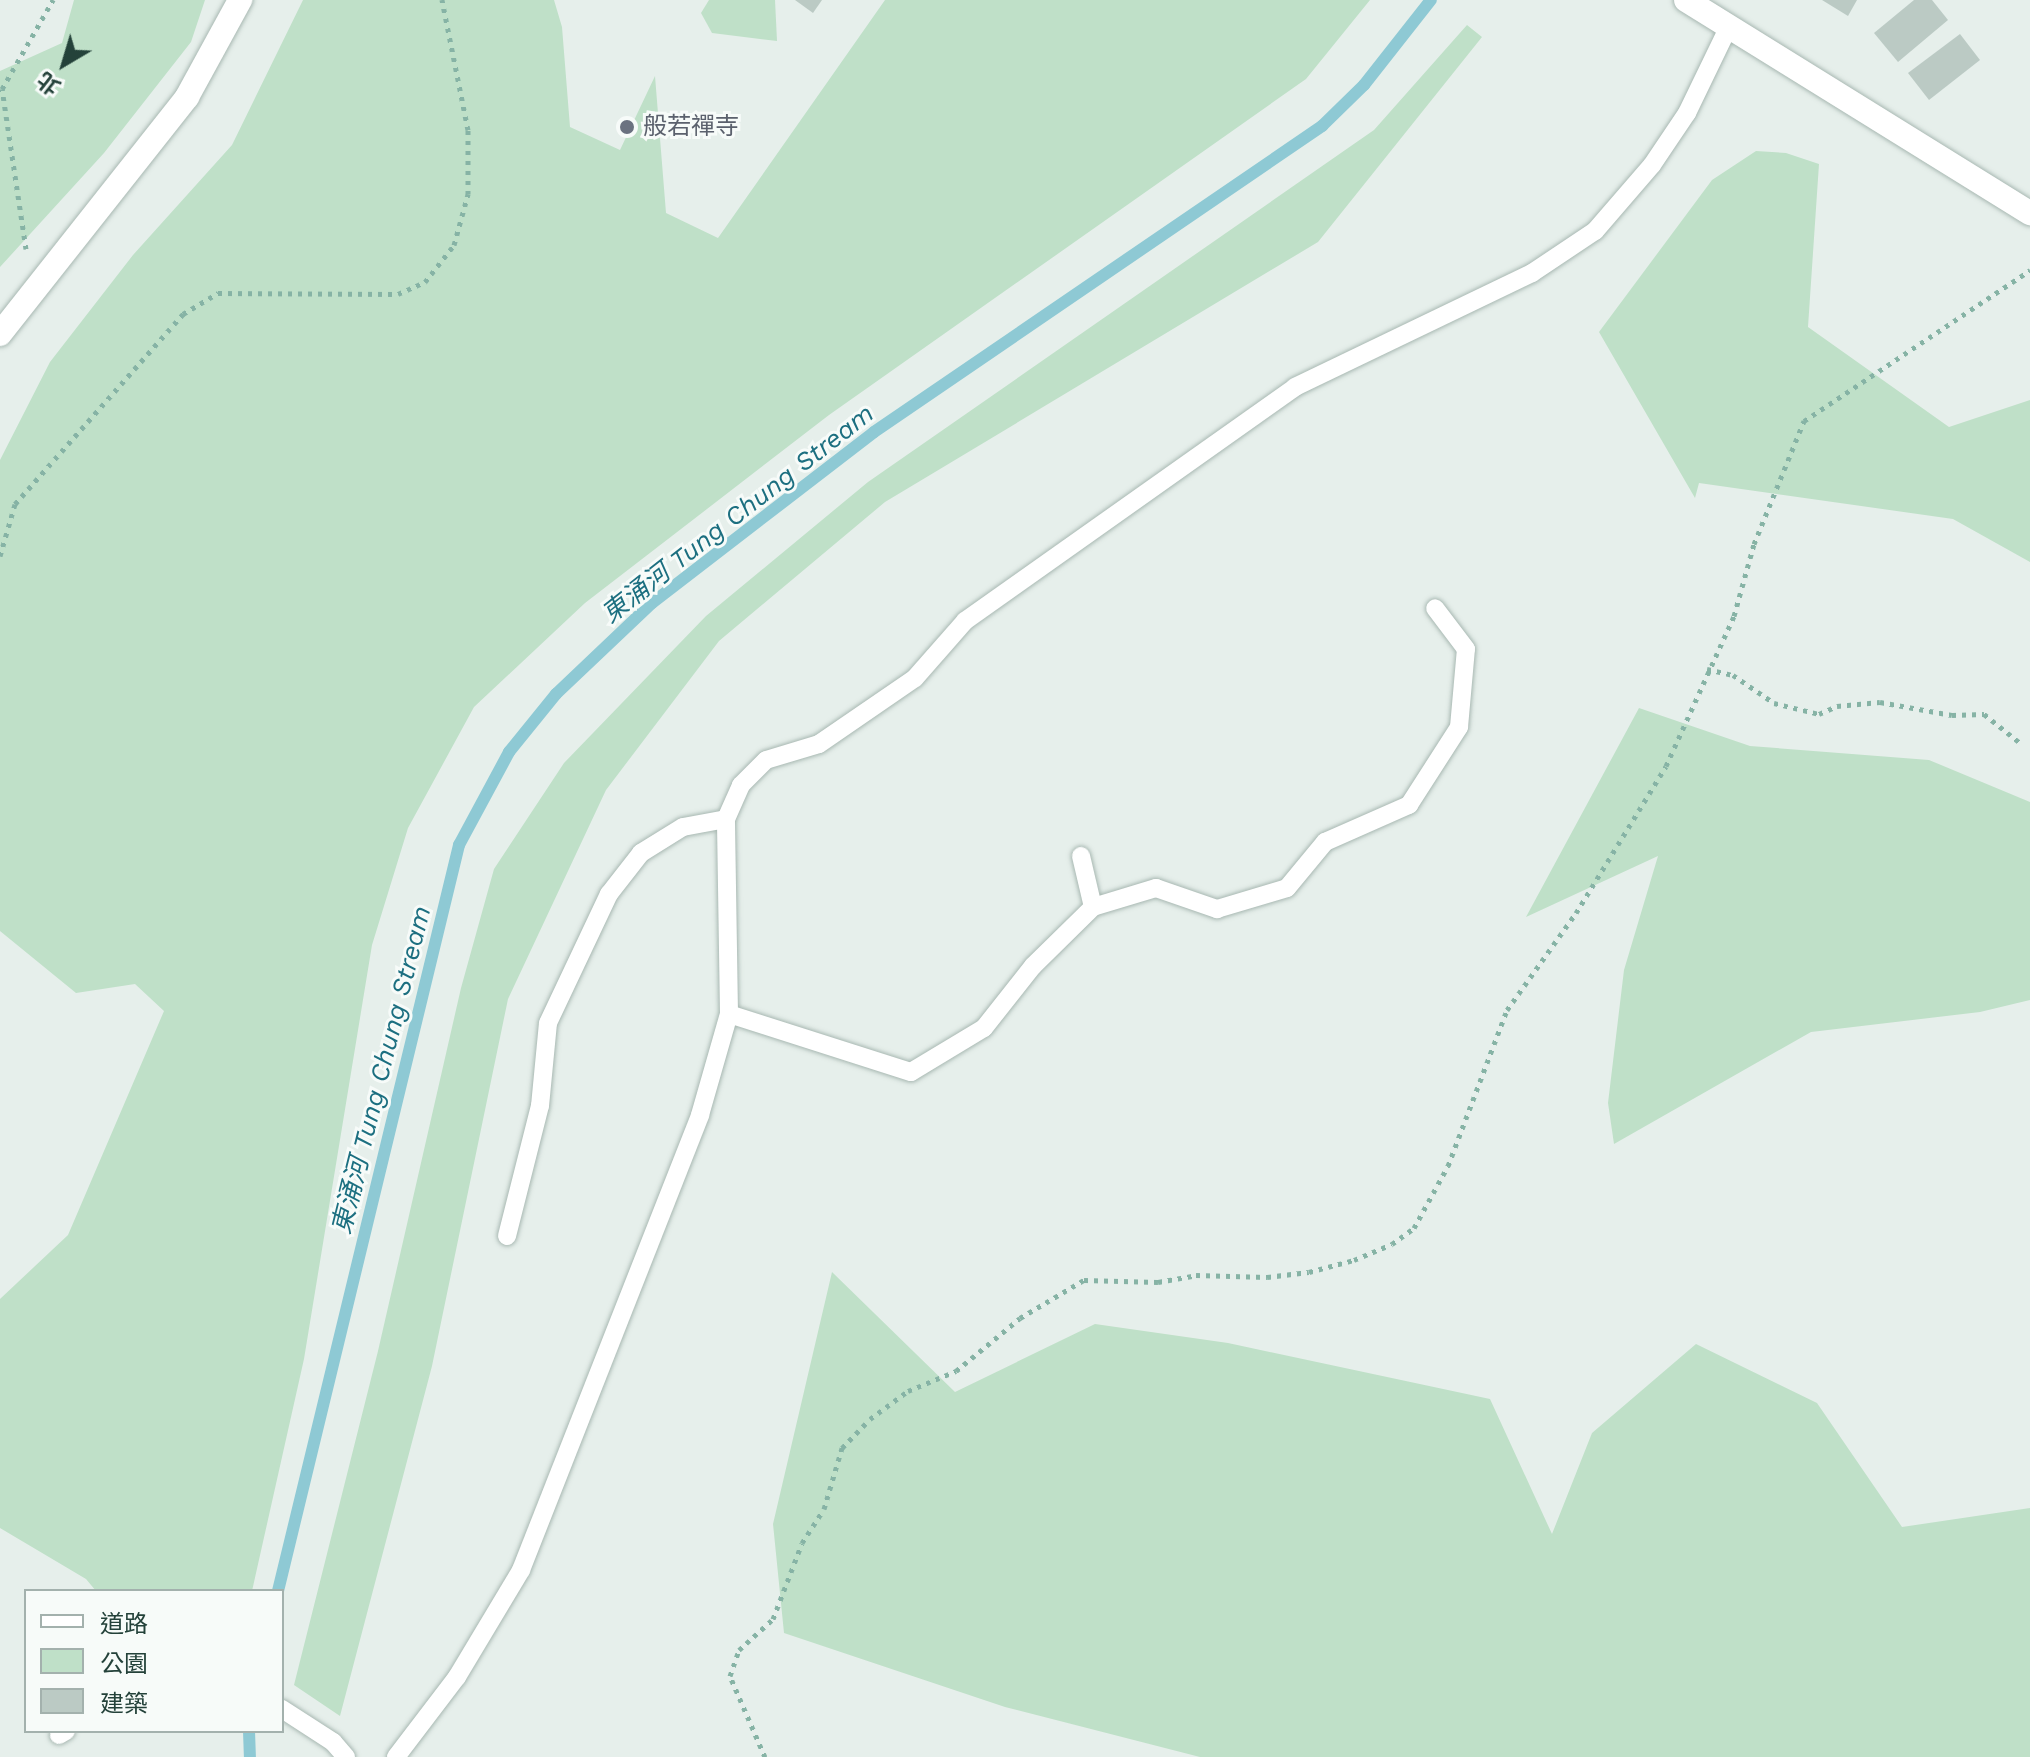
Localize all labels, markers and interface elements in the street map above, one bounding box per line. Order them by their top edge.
north arrow [24,24,104,104]
text: 北 [33,67,65,100]
place label: 般若禪寺 [643,113,739,141]
marker: 般若禪寺 [618,118,636,136]
water label: 東涌河 Tung Chung Stream [596,398,880,630]
water label: 東涌河 Tung Chung Stream [326,903,438,1237]
legend [24,1589,284,1733]
text: 道路 [100,1610,148,1638]
text: 公園 [100,1650,148,1678]
text: 建築 [100,1690,148,1718]

